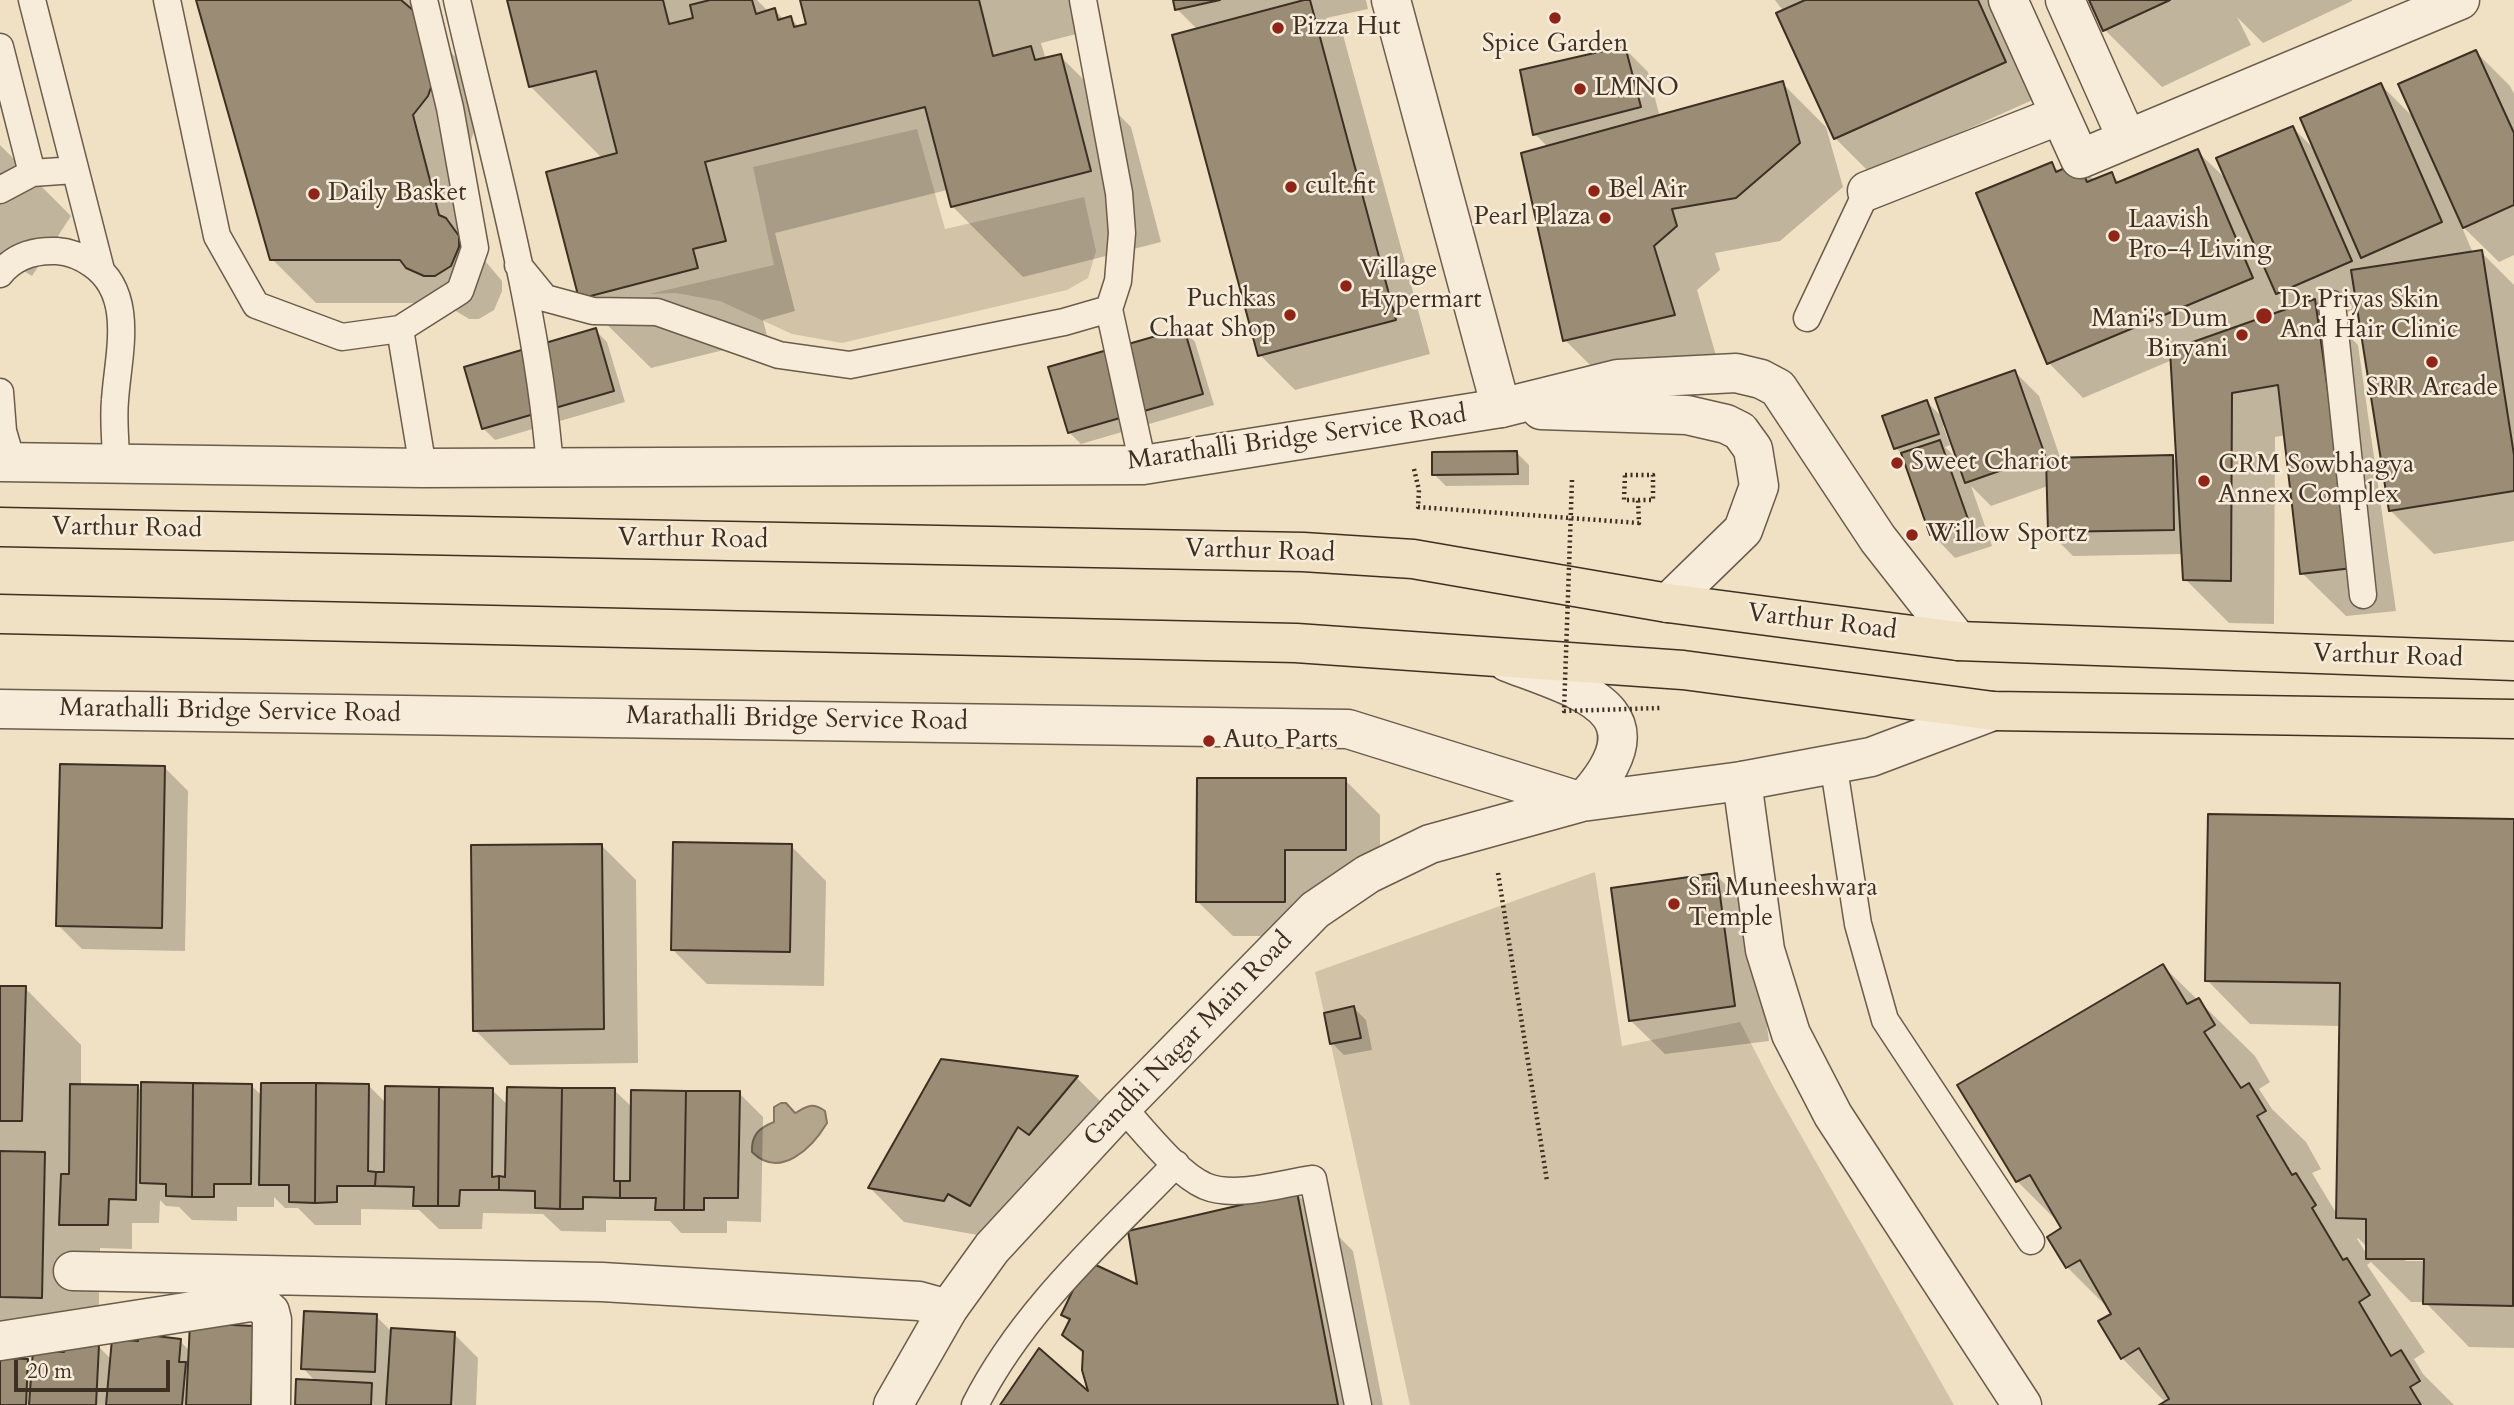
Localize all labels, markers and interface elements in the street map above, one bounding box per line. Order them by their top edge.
marker: Spice Garden [1547,10,1563,26]
place label: Pizza Hut [1292,12,1400,44]
marker: Pizza Hut [1270,20,1286,36]
place label: Spice Garden [1482,29,1628,61]
place label: LMNO [1594,73,1679,105]
marker: LMNO [1572,81,1588,97]
place label: cult.fit [1305,171,1375,203]
place label: Bel Air [1608,175,1686,207]
place label: Daily Basket [328,178,467,210]
marker: cult.fit [1283,179,1299,195]
marker: Bel Air [1586,183,1602,199]
marker: Daily Basket [306,186,322,202]
place label: Pearl Plaza [1473,202,1591,234]
place label: Laavish Pro-4 Living [2128,205,2272,266]
marker: Pearl Plaza [1597,210,1613,226]
marker: Laavish Pro-4 Living [2106,228,2122,244]
place label: Village Hypermart [1360,255,1482,316]
marker: Village Hypermart [1338,278,1354,294]
place label: Puchkas Chaat Shop [1149,284,1276,346]
place label: Dr Priyas Skin And Hair Clinic [2280,285,2459,346]
place label: Mani's Dum Biryani [2091,304,2228,366]
marker: Dr Priyas Skin And Hair Clinic [2254,306,2274,326]
marker: Puchkas Chaat Shop [1282,307,1298,323]
marker: Mani's Dum Biryani [2234,327,2250,343]
marker: SRR Arcade [2424,354,2440,370]
place label: SRR Arcade [2366,373,2498,405]
street label: Marathalli Bridge Service Road [1126,400,1468,478]
place label: Sweet Chariot [1911,447,2068,479]
place label: CRM Sowbhagya Annex Complex [2218,450,2414,512]
marker: Sweet Chariot [1889,455,1905,471]
marker: CRM Sowbhagya Annex Complex [2196,473,2212,489]
street label: Varthur Road [52,512,202,546]
place label: Willow Sportz [1926,519,2087,551]
street label: Varthur Road [618,523,768,557]
marker: Willow Sportz [1904,527,1920,543]
street label: Varthur Road [1184,534,1336,570]
street label: Varthur Road [1746,598,1898,648]
street label: Varthur Road [2312,639,2464,675]
street label: Marathalli Bridge Service Road [59,693,401,731]
street label: Marathalli Bridge Service Road [626,701,968,739]
place label: Auto Parts [1223,725,1338,757]
marker: Auto Parts [1201,733,1217,749]
place label: Sri Muneeshwara Temple [1688,873,1878,934]
marker: Sri Muneeshwara Temple [1666,896,1682,912]
street label: Gandhi Nagar Main Road [1078,926,1300,1154]
scale bar [18,1346,173,1390]
text: 20 m [27,1357,72,1386]

